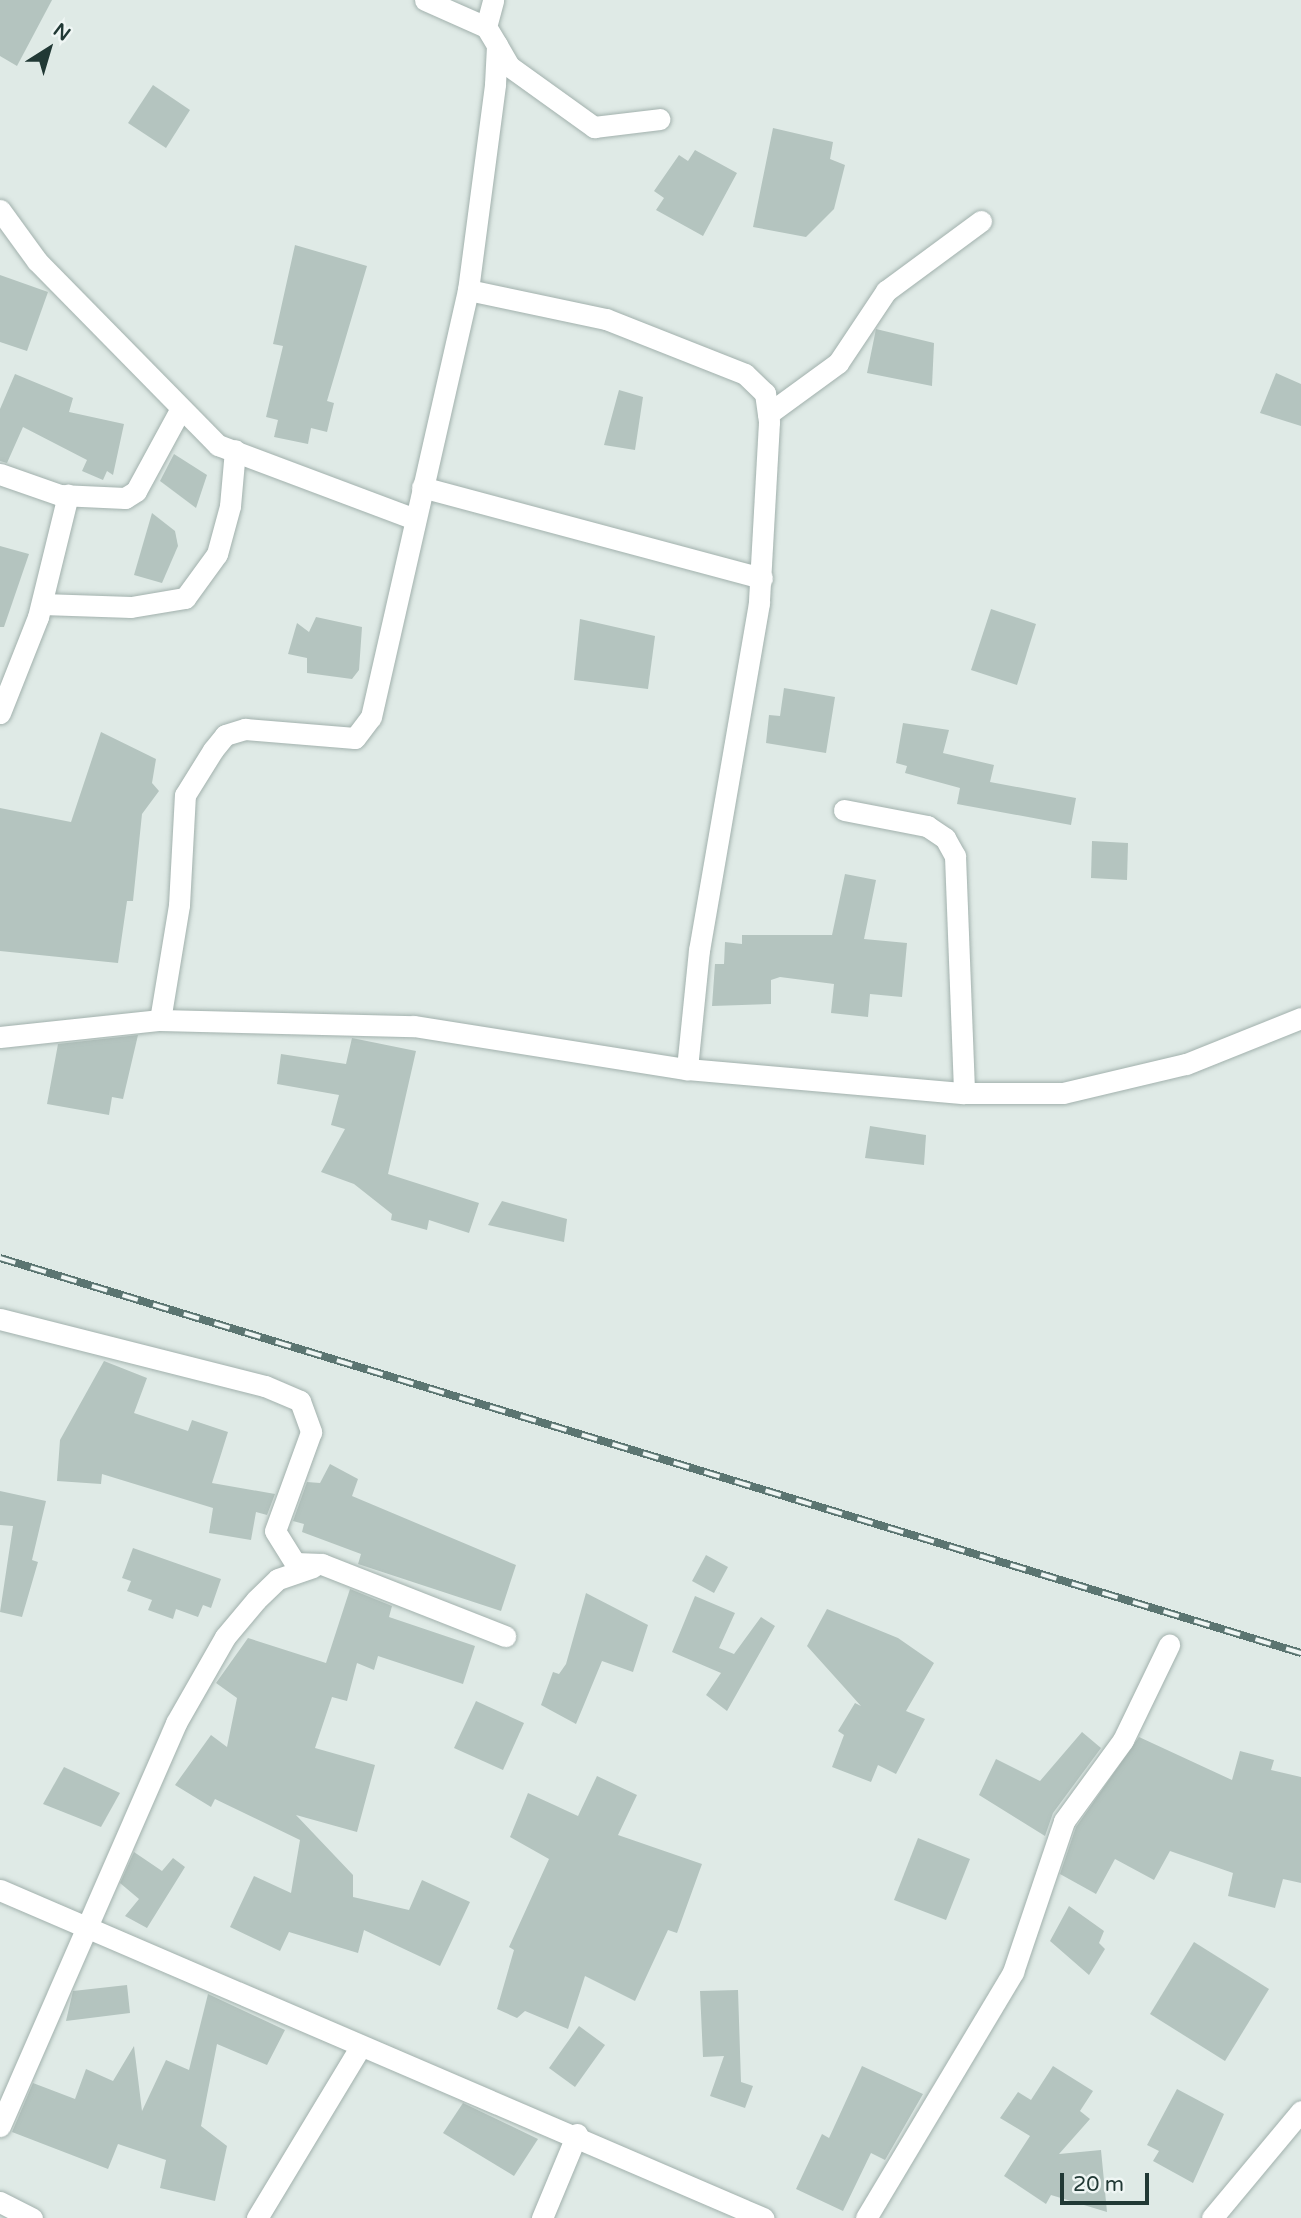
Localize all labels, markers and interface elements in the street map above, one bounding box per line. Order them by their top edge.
north arrow [14,14,84,84]
text: N [49,19,74,46]
scale bar [1063,2158,1152,2202]
text: 20 m [1073,2172,1124,2197]

